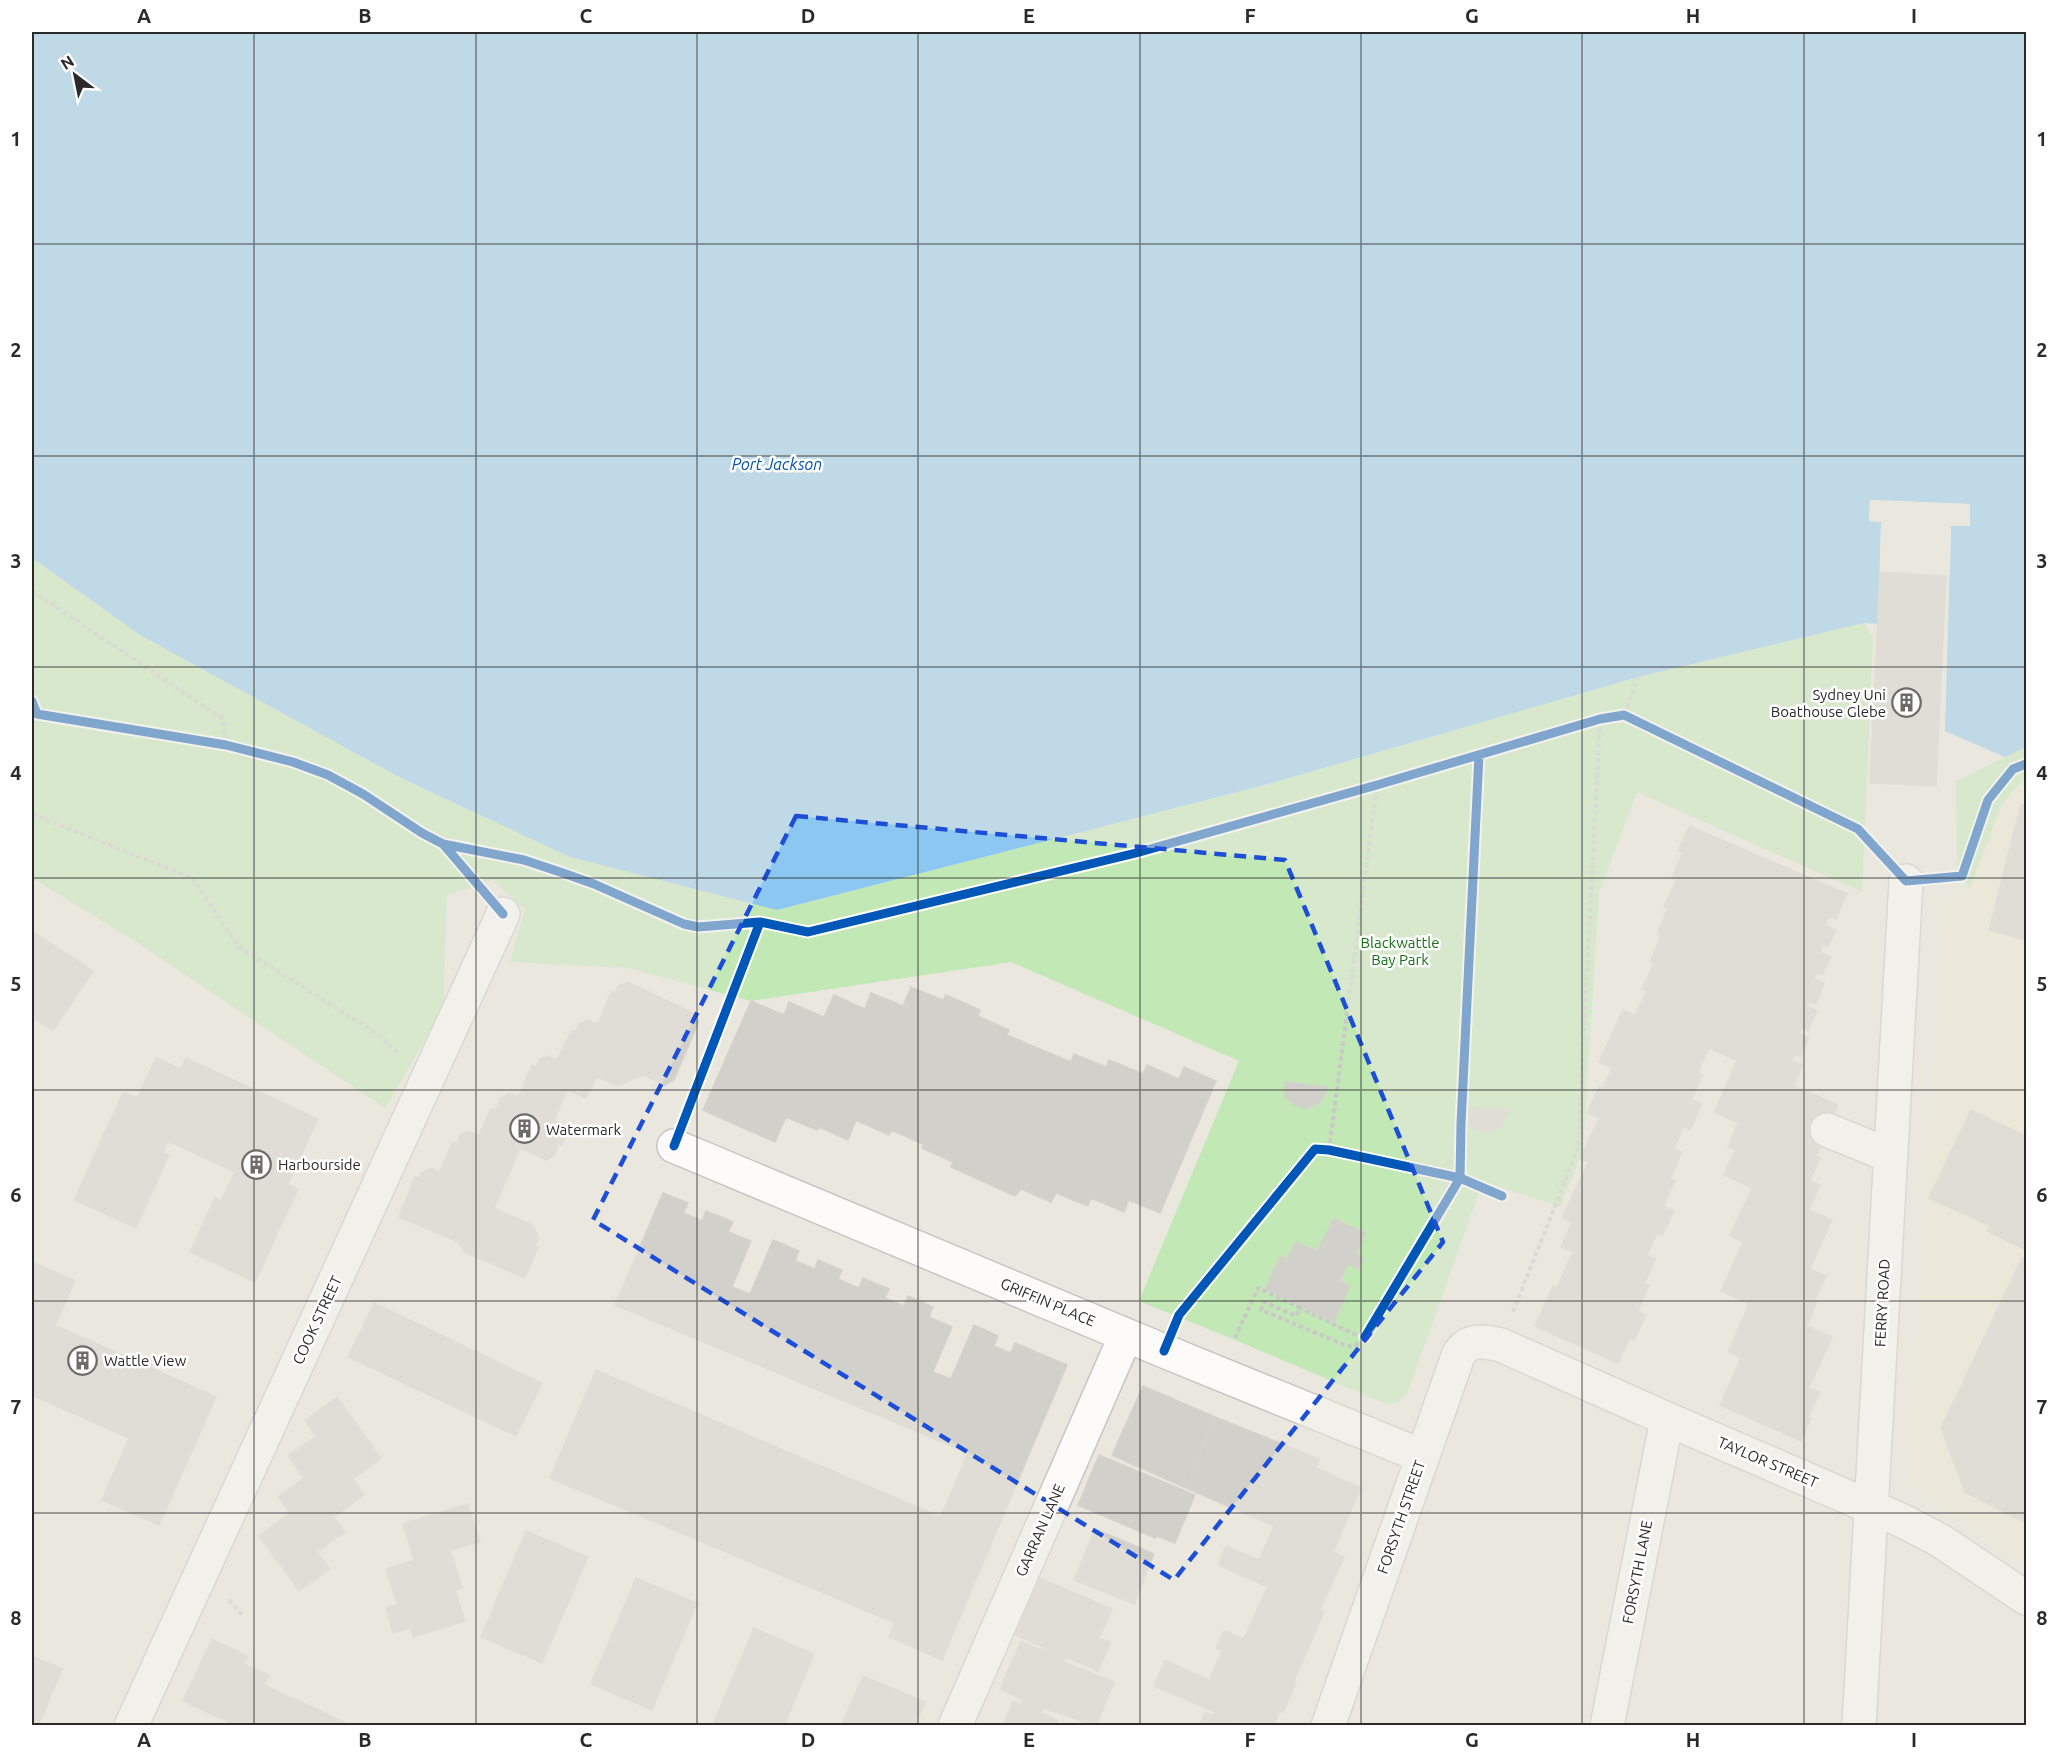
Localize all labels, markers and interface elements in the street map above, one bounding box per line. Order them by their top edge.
text: A [137,4,151,27]
text: B [358,4,372,27]
text: C [580,4,593,27]
text: D [801,4,815,27]
text: E [1023,4,1035,27]
text: F [1244,4,1256,27]
text: G [1465,4,1479,27]
text: H [1686,4,1700,27]
text: I [1911,4,1917,27]
north arrow [45,45,105,105]
text: N [57,51,77,73]
text: 1 [10,127,22,150]
text: 1 [2036,127,2048,150]
text: 2 [10,338,22,361]
text: 2 [2036,338,2048,361]
water label: Port Jackson [732,455,822,473]
text: 3 [10,549,22,572]
text: 3 [2036,549,2048,572]
place label: Sydney Uni Boathouse Glebe [1771,686,1886,720]
building icon: Sydney Uni Boathouse Glebe [1891,687,1923,719]
text: 4 [10,761,22,784]
text: 4 [2036,761,2048,784]
park label: Blackwattle Bay Park [1360,934,1440,968]
text: 5 [10,972,22,995]
text: 5 [2036,972,2048,995]
building icon: Watermark [509,1113,541,1145]
place label: Watermark [546,1121,621,1138]
building icon: Harbourside [241,1148,273,1180]
place label: Harbourside [278,1156,361,1173]
text: 6 [10,1183,22,1206]
text: 6 [2036,1183,2048,1206]
street label: FERRY ROAD [1871,1259,1893,1347]
street label: COOK STREET [289,1273,345,1367]
street label: GRIFFIN PLACE [998,1274,1098,1330]
building icon: Wattle View [67,1344,99,1376]
place label: Wattle View [104,1352,187,1369]
text: 7 [10,1395,22,1418]
text: 7 [2036,1395,2048,1418]
street label: TAYLOR STREET [1715,1433,1821,1491]
street label: FORSYTH STREET [1374,1457,1429,1576]
street label: GARRAN LANE [1012,1481,1068,1579]
street label: FORSYTH LANE [1619,1519,1655,1625]
text: 8 [10,1606,22,1629]
text: 8 [2036,1606,2048,1629]
text: A [137,1728,151,1751]
text: B [358,1728,372,1751]
text: C [580,1728,593,1751]
text: D [801,1728,815,1751]
text: E [1023,1728,1035,1751]
text: F [1244,1728,1256,1751]
text: G [1465,1728,1479,1751]
text: H [1686,1728,1700,1751]
text: I [1911,1728,1917,1751]

